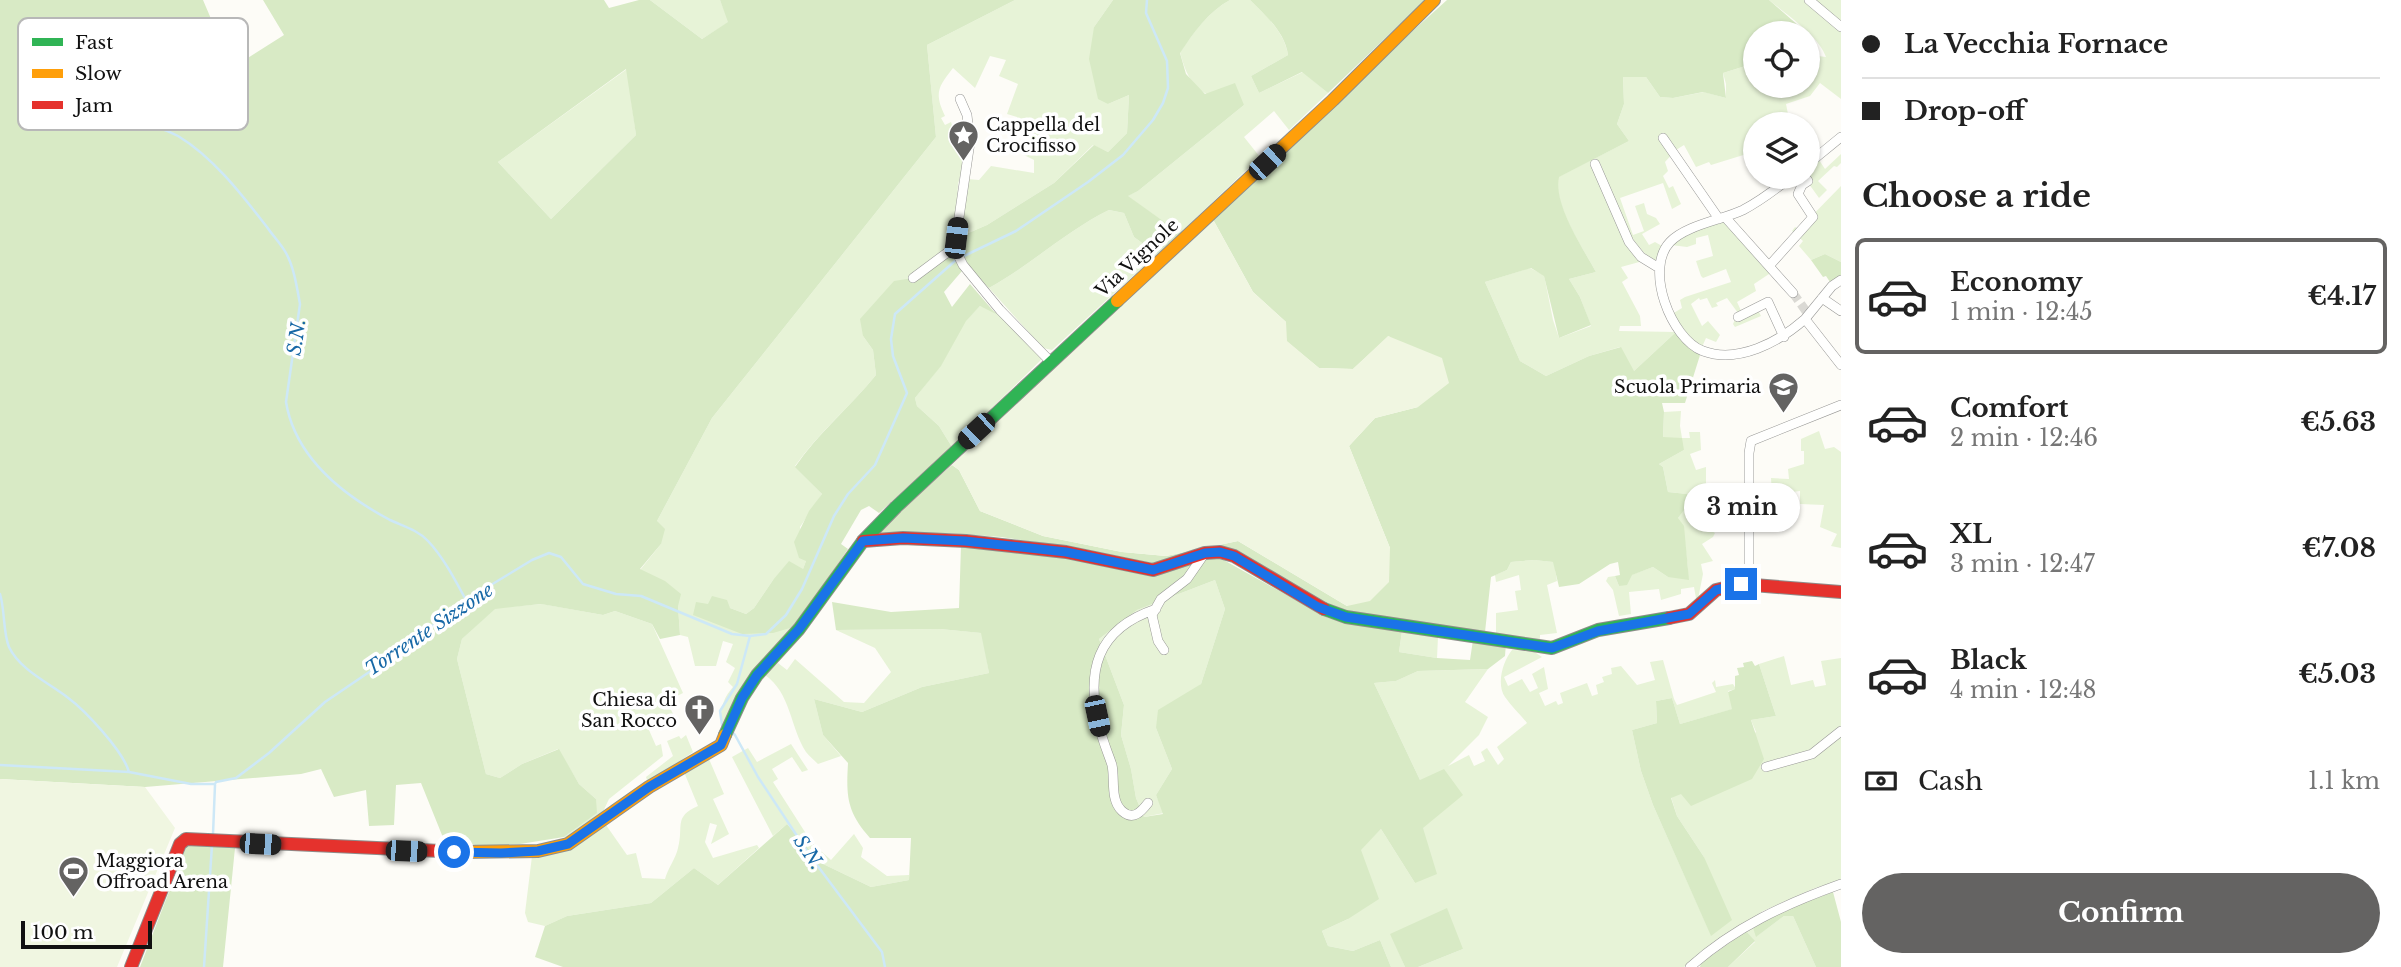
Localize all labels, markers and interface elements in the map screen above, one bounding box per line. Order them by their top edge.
legend [18,18,248,130]
map controls [1743,21,1820,189]
button: locate [1743,21,1820,98]
text: La Vecchia Fornace [1904,28,2168,60]
text: Fast [75,31,114,54]
text: Slow [75,62,122,85]
text: Jam [72,94,113,117]
text: Drop-off [1904,95,2025,127]
button: layers [1743,112,1820,189]
place label: Cappella del Crocifisso [986,114,1100,157]
place icon: Cappella del Crocifisso [946,118,980,162]
car [1245,140,1290,184]
text: Choose a ride [1862,176,2091,216]
street label: Via Vignole [1090,214,1183,303]
car [944,216,969,260]
icon: car [1866,265,1929,328]
text: Economy [1950,266,2083,298]
text: €4.17 [2307,280,2376,312]
text: 1 min · 12:45 [1950,298,2093,326]
water label: S.N. [283,317,310,357]
school or university icon: Scuola Primaria [1767,370,1801,414]
place label: Scuola Primaria [1614,376,1761,398]
icon: car [1866,391,1929,454]
text: Comfort [1950,392,2068,424]
text: €5.63 [2300,406,2376,438]
car [954,409,999,453]
text: 2 min · 12:46 [1950,424,2098,452]
callout: 3 min [1683,482,1799,532]
text: 3 min [1706,493,1778,521]
icon: car [1866,517,1929,580]
text: XL [1950,518,1992,550]
text: €7.08 [2302,532,2376,564]
text: 3 min · 12:47 [1950,550,2095,578]
route end [1725,568,1757,600]
water label: Torrente Sizzone [361,578,498,681]
icon: car [1866,643,1929,706]
text: Black [1950,644,2027,676]
text: €5.03 [2298,658,2376,690]
text: 4 min · 12:48 [1950,676,2097,704]
place label: Chiesa di San Rocco [581,689,677,732]
church icon: Chiesa di San Rocco [683,693,717,737]
car [1083,693,1112,739]
icon: cash [1862,762,1900,800]
text: Cash [1918,765,1983,797]
text: 1.1 km [2308,767,2380,795]
water label: S.N. [789,830,828,874]
car [239,832,282,856]
route start [438,836,470,868]
car [385,840,428,862]
place label: Maggiora Offroad Arena [96,850,228,893]
sports icon: Maggiora Offroad Arena [56,854,90,898]
button: Confirm [1862,873,2380,953]
scale bar [21,918,152,950]
text: 100 m [32,921,93,944]

